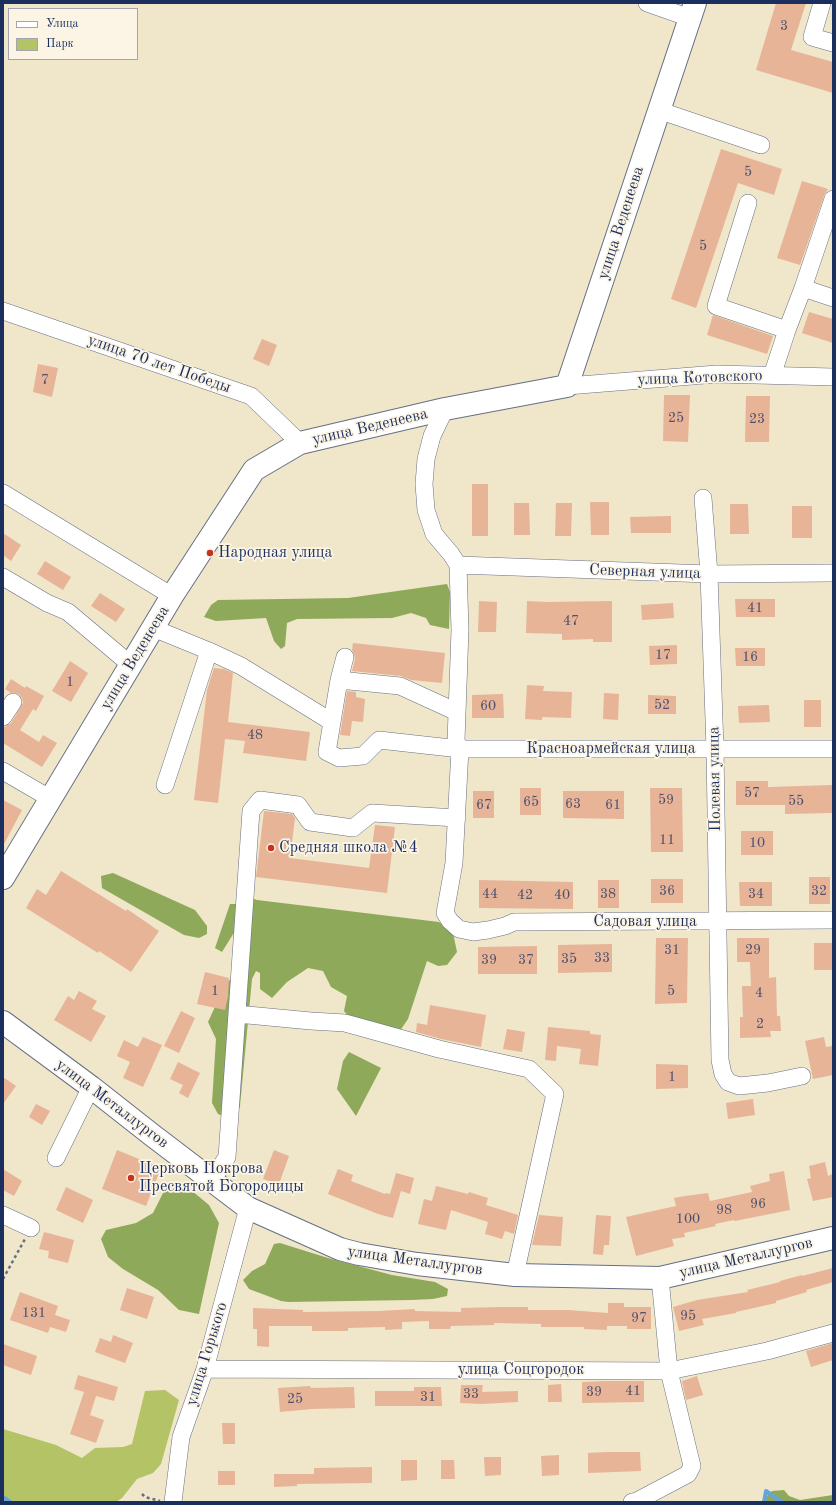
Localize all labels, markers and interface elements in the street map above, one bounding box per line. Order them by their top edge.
legend [8,8,138,60]
text: Улица [46,18,79,30]
house number: 3 [780,18,788,34]
text: Парк [46,38,74,50]
street label: улица Веденеева [594,164,648,282]
house number: 5 [744,164,752,180]
house number: 5 [699,238,707,254]
street label: улица 70 лет Победы [85,330,233,398]
street label: улица Котовского [637,366,763,390]
house number: 7 [41,372,49,388]
street label: улица Веденеева [310,404,430,450]
house number: 25 [668,410,684,426]
house number: 23 [749,411,765,427]
place label: Народная улица [218,543,333,563]
marker: Народная улица [205,548,215,558]
street label: Северная улица [589,560,701,584]
house number: 41 [747,600,763,616]
street label: улица Веденеева [96,602,174,714]
house number: 47 [563,613,579,629]
house number: 17 [655,647,671,663]
house number: 16 [742,649,758,665]
house number: 1 [66,674,74,690]
house number: 52 [654,697,670,713]
house number: 60 [480,698,496,714]
street label: Полевая улица [704,726,726,832]
house number: 48 [247,727,263,743]
street label: Красноармейская улица [526,739,696,759]
house number: 57 [744,785,760,801]
house number: 59 [658,792,674,808]
house number: 55 [788,793,804,809]
house number: 65 [523,794,539,810]
house number: 63 [565,796,581,812]
house number: 67 [476,797,492,813]
house number: 61 [605,797,621,813]
house number: 11 [659,832,675,848]
house number: 10 [749,835,765,851]
place label: Средняя школа №4 [279,838,418,858]
marker: Средняя школа №4 [266,843,276,853]
house number: 36 [659,883,675,899]
house number: 32 [811,883,827,899]
house number: 44 [482,886,498,902]
house number: 38 [600,886,616,902]
house number: 34 [748,886,764,902]
house number: 42 [517,887,533,903]
house number: 40 [554,887,570,903]
street label: Садовая улица [593,912,697,932]
house number: 31 [664,942,680,958]
house number: 29 [745,942,761,958]
house number: 33 [594,950,610,966]
house number: 35 [561,951,577,967]
house number: 39 [481,952,497,968]
house number: 37 [518,952,534,968]
house number: 1 [211,983,219,999]
house number: 5 [667,983,675,999]
house number: 4 [755,985,763,1001]
house number: 2 [756,1016,764,1032]
street label: улица Металлургов [52,1055,172,1153]
house number: 1 [668,1069,676,1085]
place label: Церковь Покрова Пресвятой Богородицы [139,1159,304,1197]
marker: Церковь Покрова Пресвятой Богородицы [126,1173,136,1183]
house number: 96 [750,1196,766,1212]
house number: 98 [716,1202,732,1218]
house number: 100 [676,1211,700,1227]
street label: улица Металлургов [677,1233,815,1283]
street label: улица Металлургов [346,1242,484,1280]
street label: улица Горького [182,1300,232,1408]
house number: 131 [22,1305,46,1321]
house number: 95 [680,1308,696,1324]
house number: 97 [631,1310,647,1326]
street label: улица Соцгородок [458,1360,584,1380]
house number: 41 [625,1383,641,1399]
house number: 39 [586,1384,602,1400]
house number: 33 [463,1386,479,1402]
house number: 31 [420,1389,436,1405]
house number: 25 [287,1391,303,1407]

